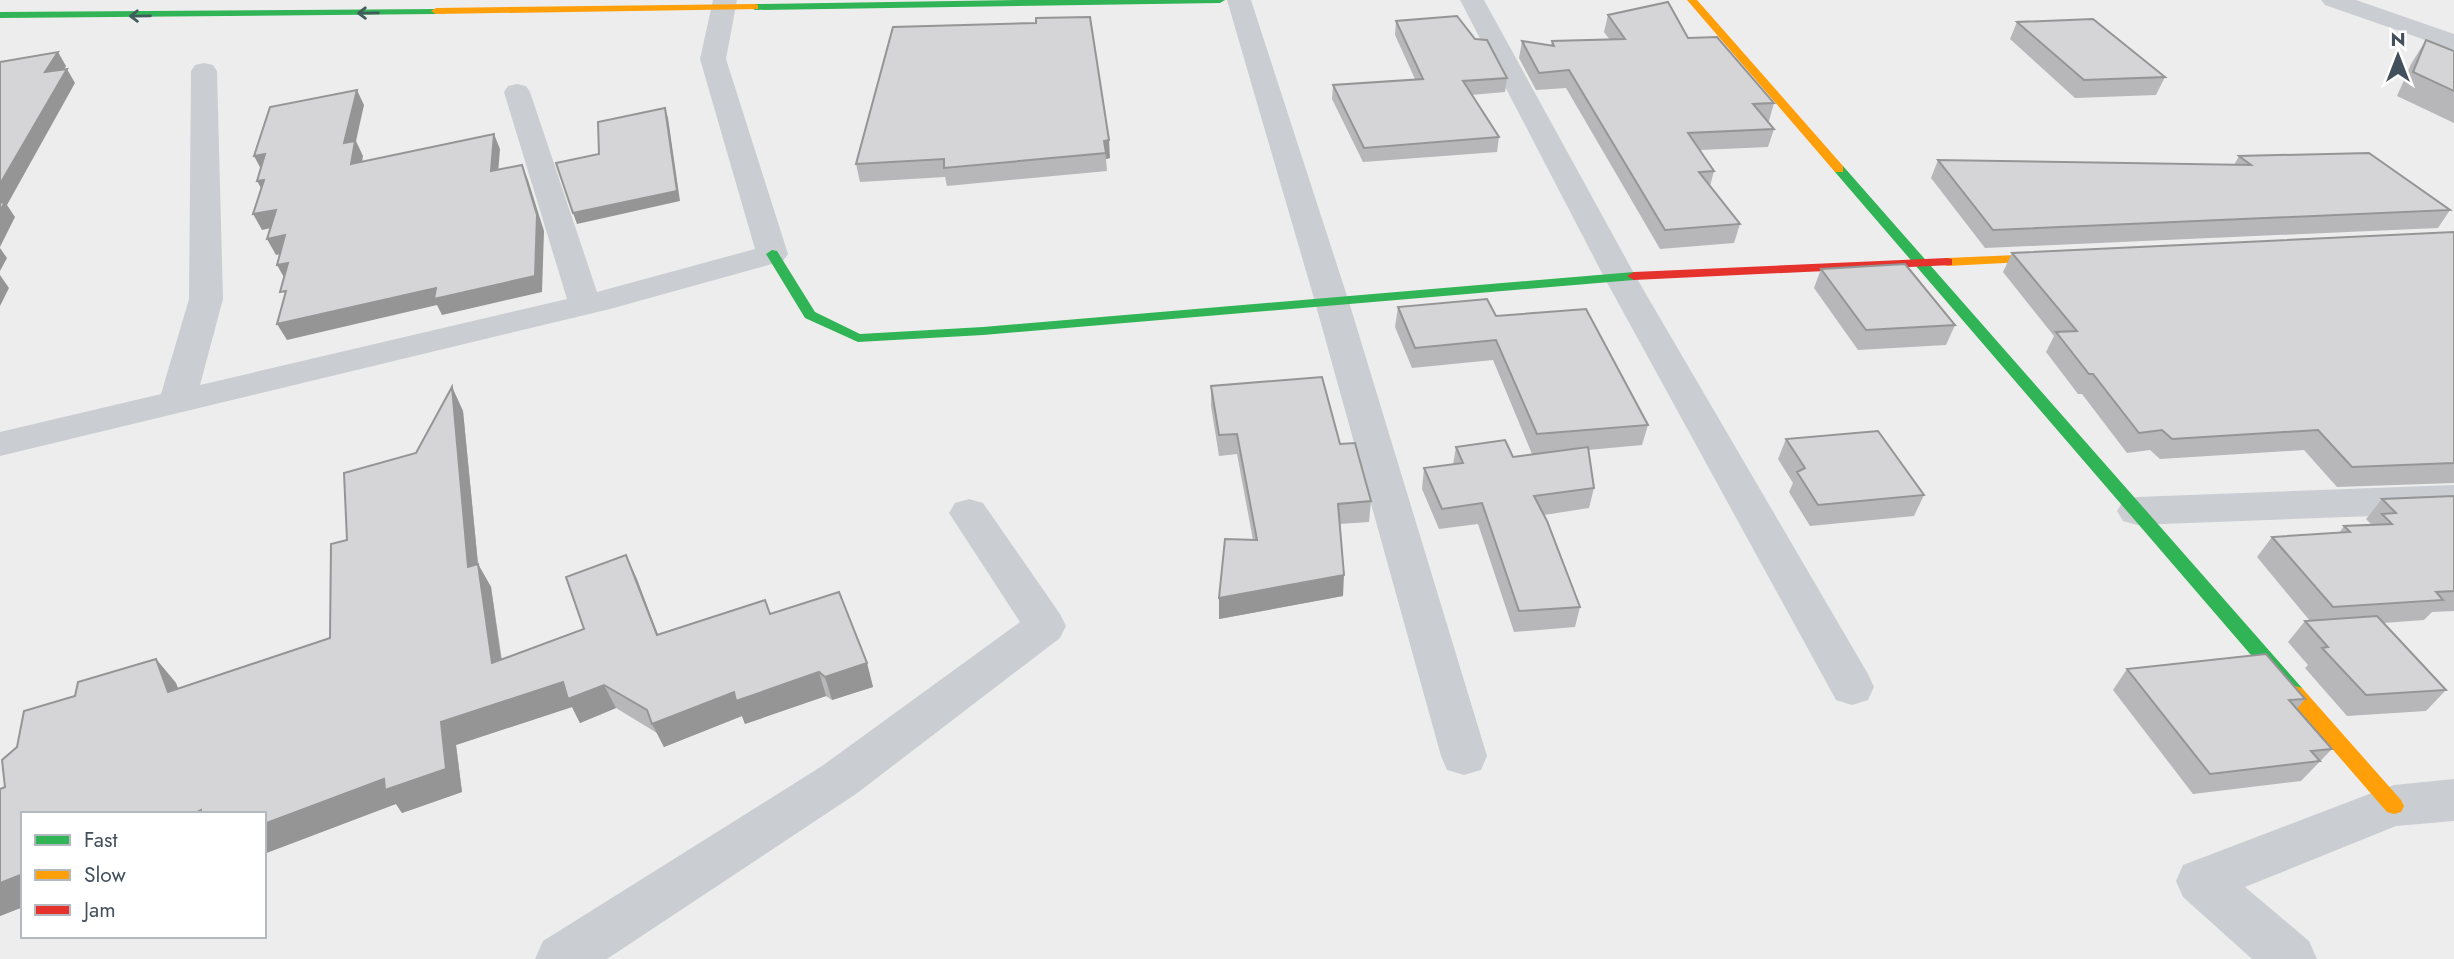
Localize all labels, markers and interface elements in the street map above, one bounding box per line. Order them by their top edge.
one-way arrow [357,6,380,19]
one-way arrow [129,9,152,23]
north arrow [2363,21,2433,91]
text: N [2390,26,2406,53]
legend [21,812,266,938]
text: Fast [84,825,117,855]
text: Slow [84,860,126,890]
text: Jam [81,895,116,925]

